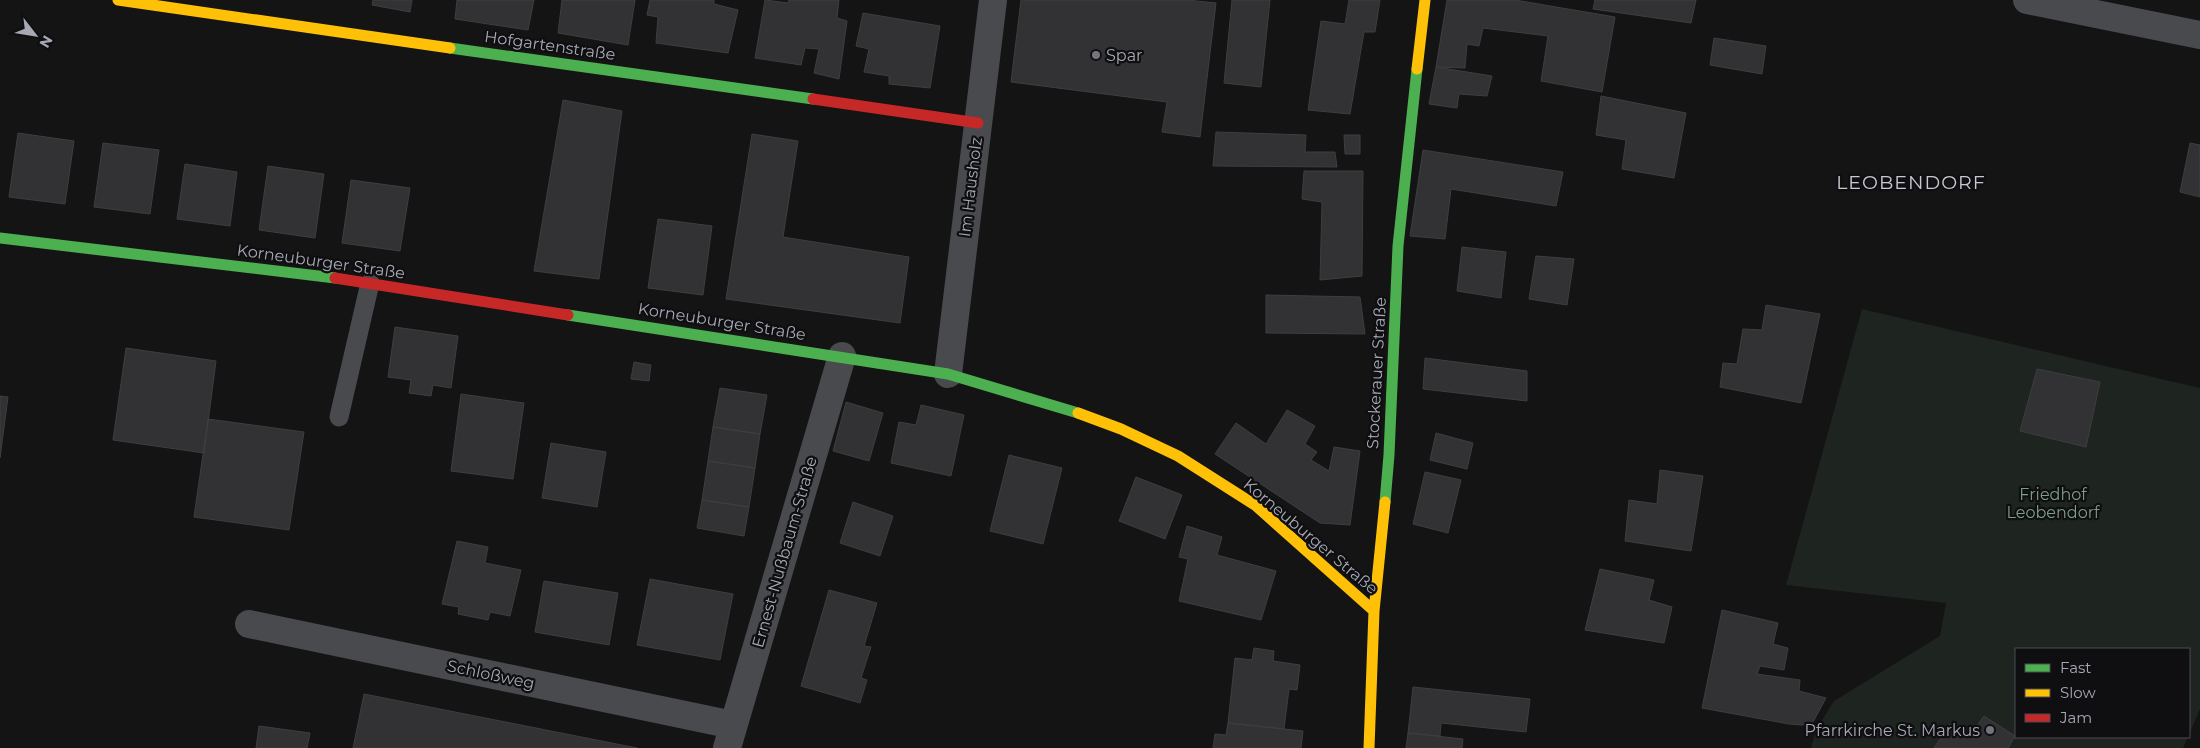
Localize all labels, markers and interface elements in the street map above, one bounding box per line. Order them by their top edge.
north arrow [10,10,60,60]
street label: Hofgartenstraße [483,27,617,64]
text: N [36,32,57,51]
place label: Spar [1106,46,1143,65]
marker: Spar [1090,49,1102,61]
street label: Im Hausholz [955,136,986,238]
district label: LEOBENDORF [1836,171,1986,194]
street label: Korneuburger Straße [236,240,406,283]
street label: Stockerauer Straße [1363,297,1390,449]
street label: Korneuburger Straße [637,299,807,344]
street label: Ernest-Nußbaum-Straße [748,454,821,650]
street label: Korneuburger Straße [1240,475,1382,598]
park label: Friedhof Leobendorf [2006,485,2100,522]
legend [2015,648,2190,738]
street label: Schloßweg [446,656,536,693]
text: Fast [2060,658,2091,677]
text: Slow [2060,683,2096,702]
text: Jam [2059,708,2092,727]
place label: Pfarrkirche St. Markus [1805,721,1980,740]
marker: Pfarrkirche St. Markus [1984,724,1996,736]

